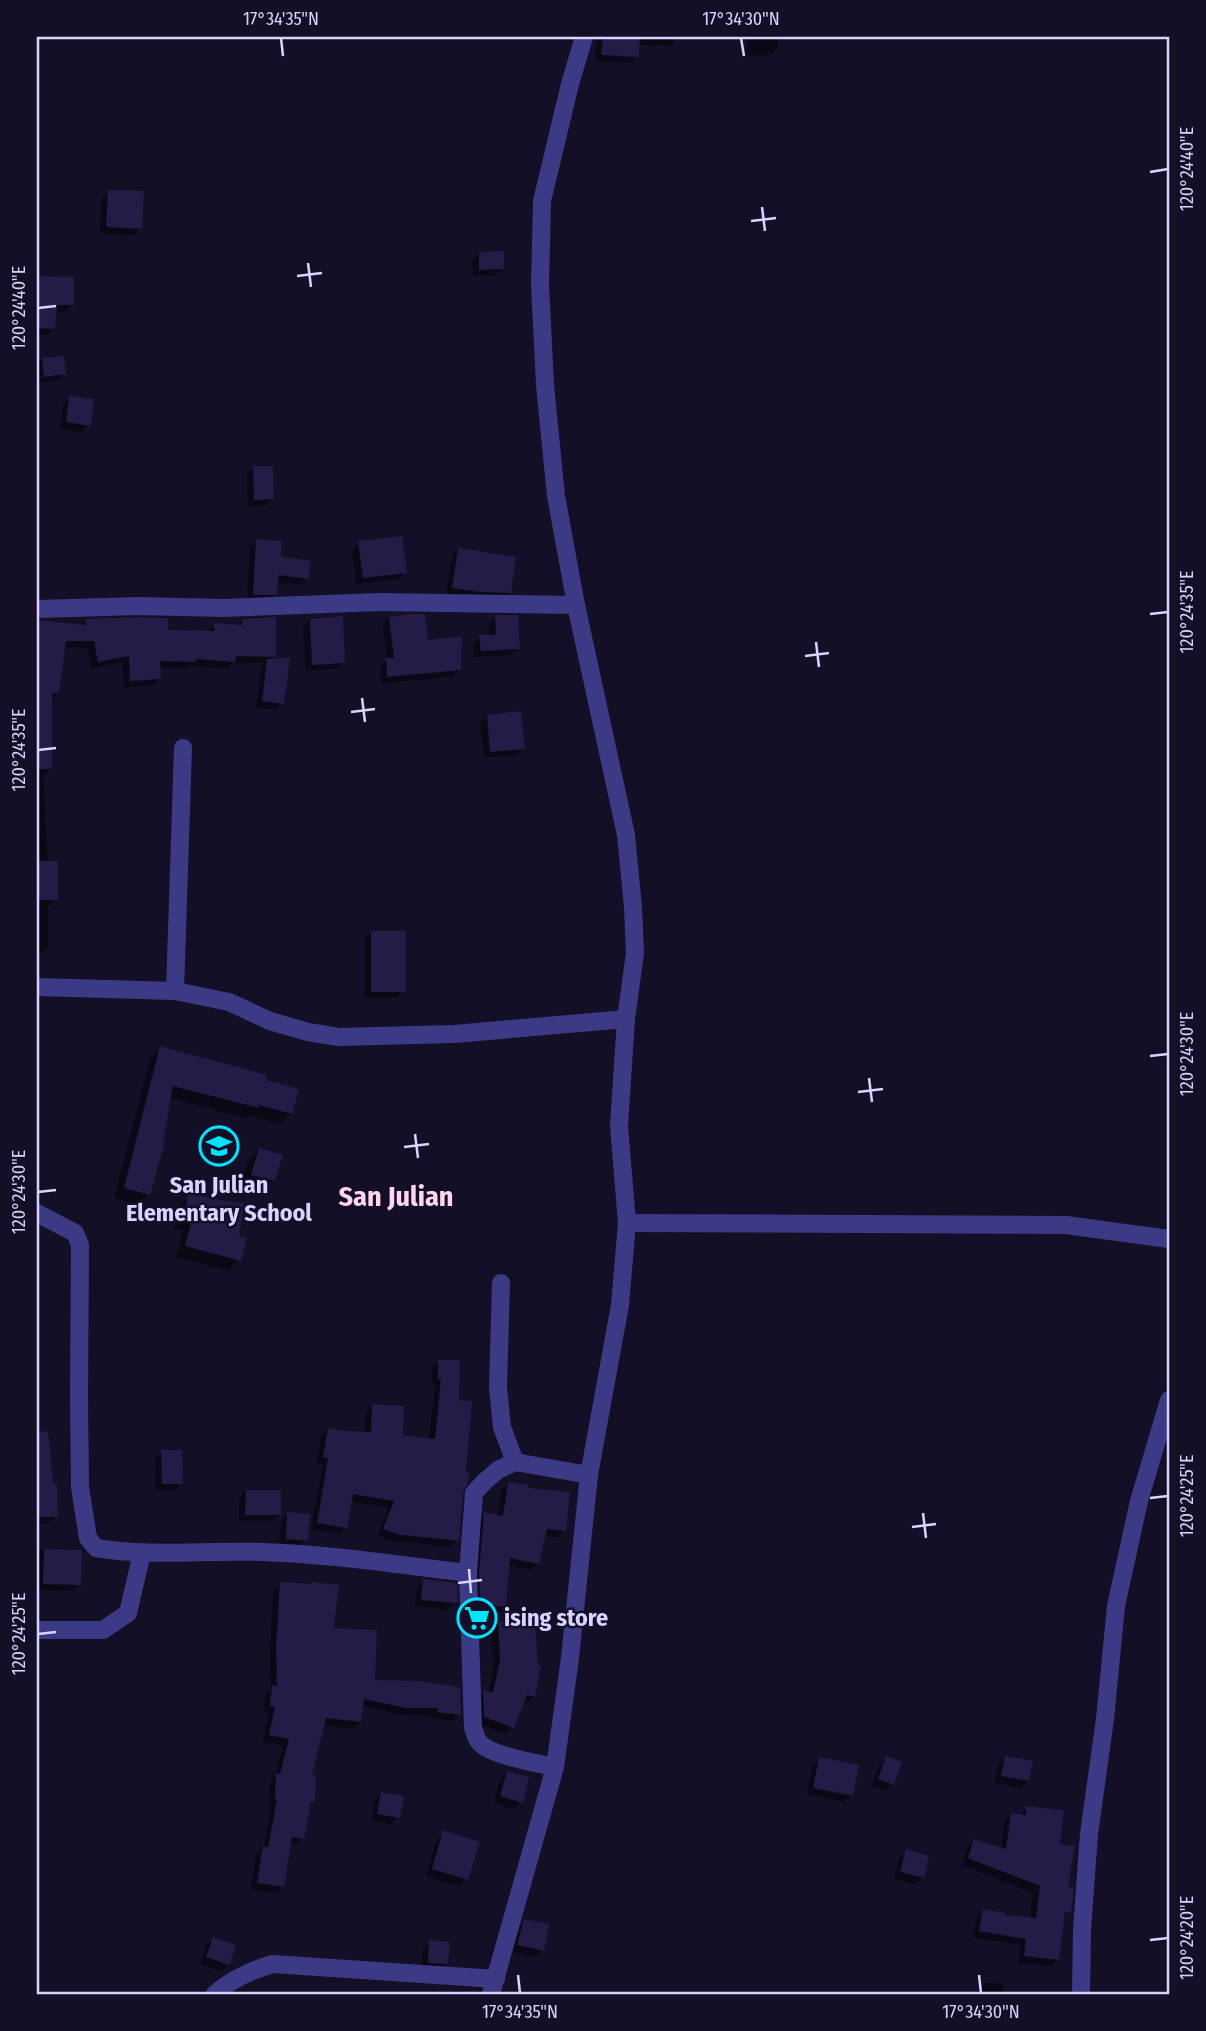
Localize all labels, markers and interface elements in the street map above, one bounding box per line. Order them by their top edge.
text: 17°34'35"N [243,8,319,30]
text: 17°34'30"N [702,8,780,30]
text: 120°24'40"E [1176,127,1198,211]
text: 120°24'40"E [8,266,30,350]
text: 120°24'35"E [1176,571,1198,653]
text: 120°24'35"E [8,709,30,791]
text: 120°24'30"E [1176,1012,1198,1096]
school or university icon: San Julian Elementary School [198,1125,240,1167]
text: 120°24'30"E [8,1150,30,1234]
place label: San Julian Elementary School [126,1171,312,1227]
district label: San Julian [338,1180,454,1213]
text: 120°24'25"E [1176,1455,1198,1537]
text: 120°24'25"E [8,1593,30,1675]
supermarket icon: ising store [456,1597,498,1639]
place label: ising store [504,1604,608,1632]
text: 120°24'20"E [1176,1896,1198,1980]
text: 17°34'35"N [482,2001,558,2023]
text: 17°34'30"N [942,2001,1020,2023]

